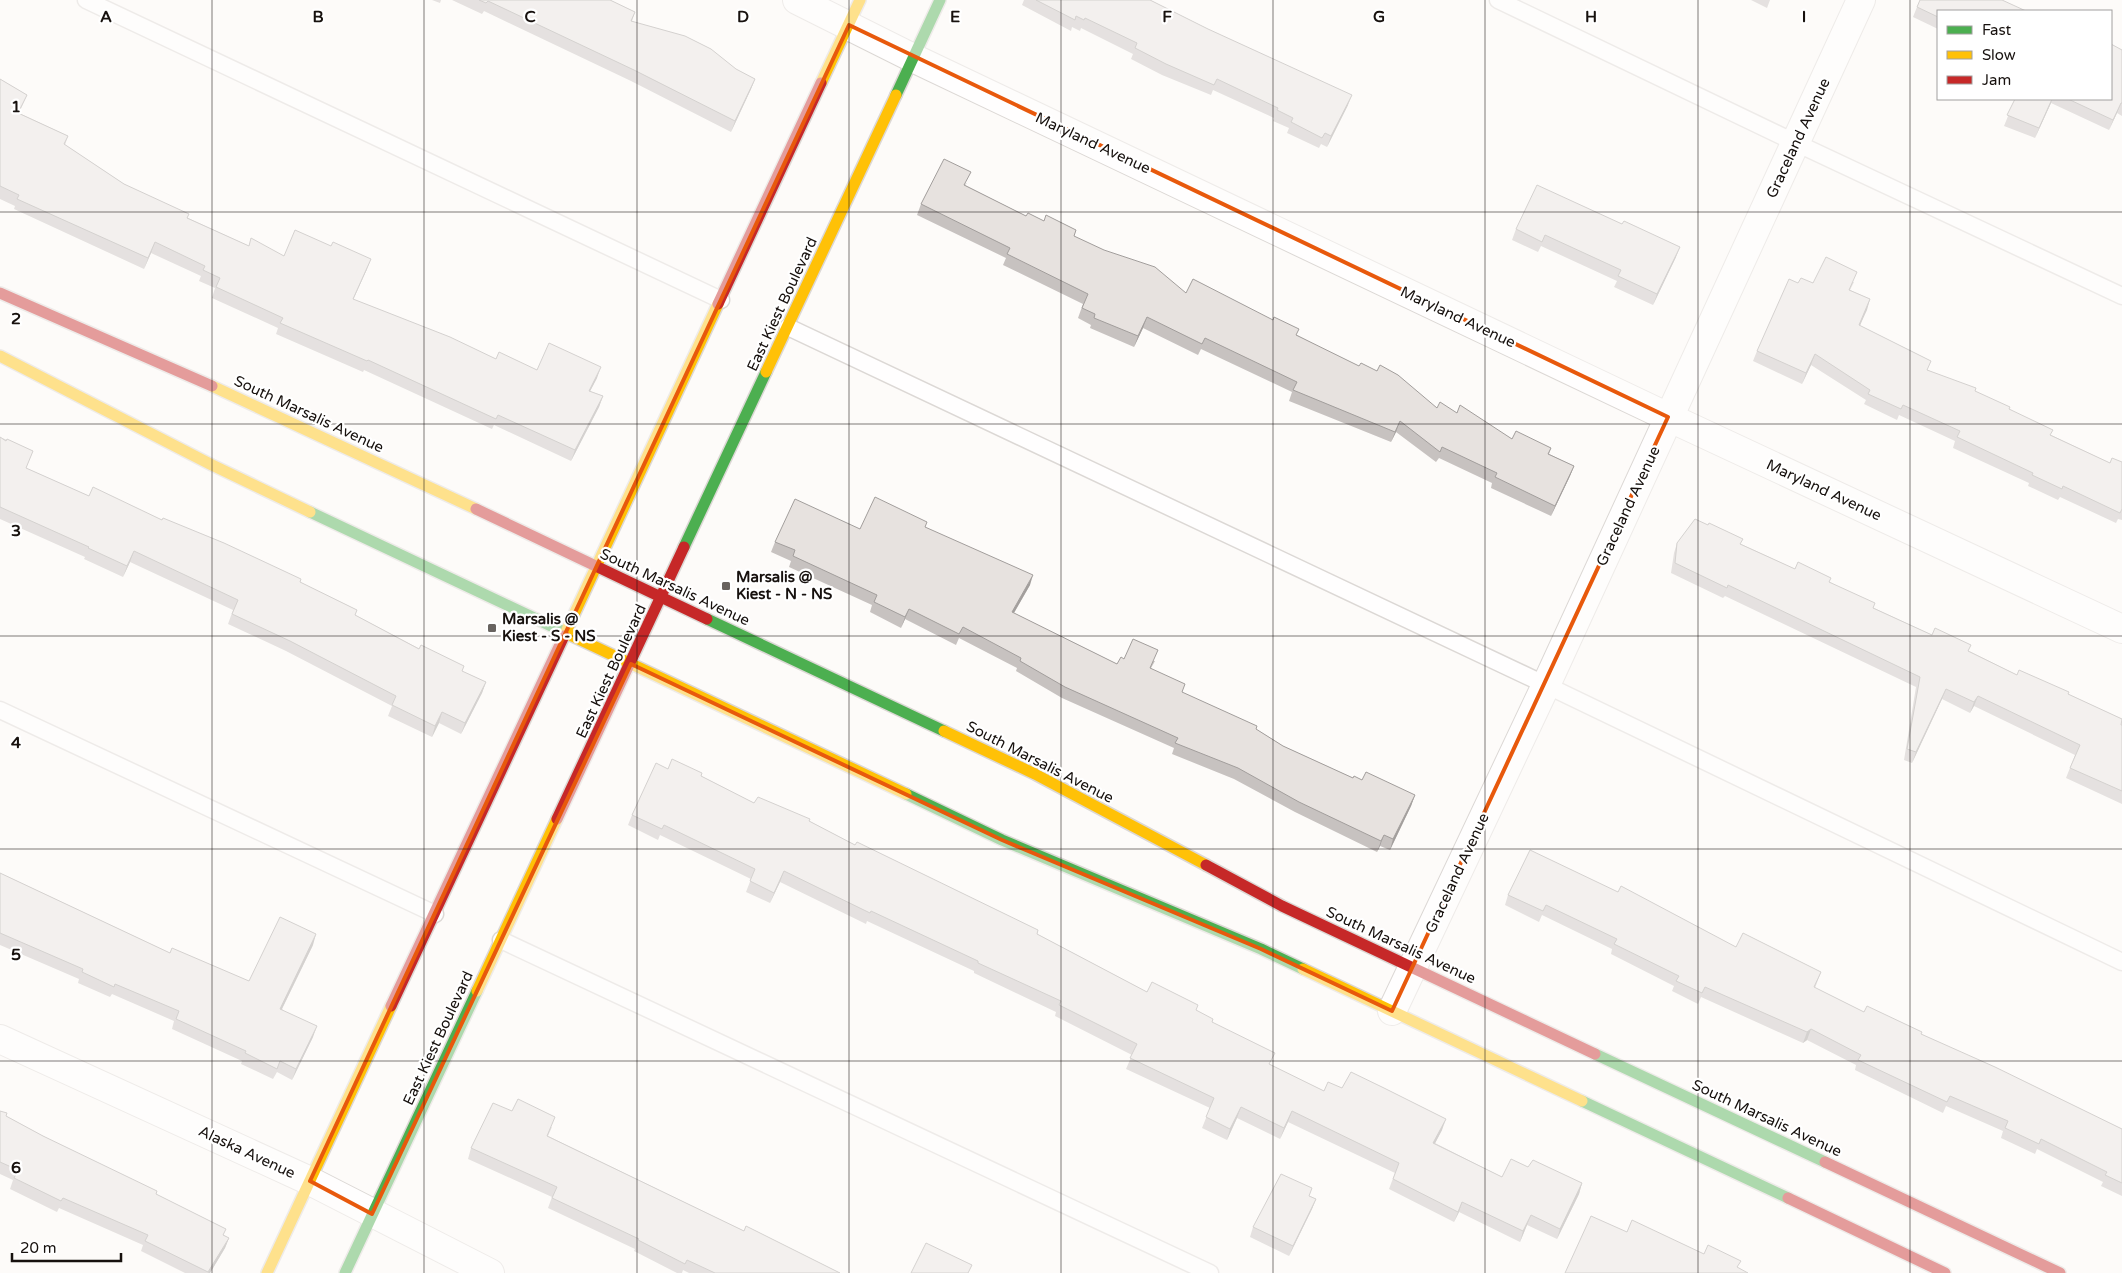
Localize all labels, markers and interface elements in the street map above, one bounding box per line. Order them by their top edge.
text: A [100,7,112,27]
text: B [312,7,324,27]
text: C [524,7,536,27]
text: D [737,7,749,27]
text: E [950,7,960,27]
text: F [1162,7,1172,27]
text: G [1373,7,1385,27]
text: H [1585,7,1597,27]
text: I [1802,7,1806,27]
legend [1937,10,2112,100]
text: Fast [1982,21,2012,39]
text: Slow [1982,46,2016,64]
text: Jam [1982,71,2011,89]
street label: Graceland Avenue [1762,75,1834,201]
text: 1 [11,97,21,117]
street label: Maryland Avenue [1033,108,1153,178]
street label: East Kiest Boulevard [743,234,821,374]
street label: Maryland Avenue [1398,282,1518,352]
text: 2 [11,309,21,329]
street label: South Marsalis Avenue [231,371,387,457]
street label: Graceland Avenue [1592,443,1664,569]
street label: Maryland Avenue [1764,455,1884,525]
text: 3 [11,521,21,541]
street label: South Marsalis Avenue [597,544,753,630]
place label: Marsalis @ Kiest - N - NS [736,568,832,603]
marker: Marsalis @ Kiest - N - NS [720,580,732,592]
street label: East Kiest Boulevard [572,601,650,741]
place label: Marsalis @ Kiest - S - NS [502,610,596,645]
marker: Marsalis @ Kiest - S - NS [486,622,498,634]
street label: South Marsalis Avenue [963,717,1117,807]
text: 4 [11,733,21,753]
street label: Graceland Avenue [1421,810,1493,936]
street label: South Marsalis Avenue [1323,902,1479,988]
text: 5 [11,945,21,965]
street label: East Kiest Boulevard [399,968,477,1108]
street label: South Marsalis Avenue [1689,1075,1845,1161]
street label: Alaska Avenue [196,1122,298,1182]
text: 6 [11,1158,21,1178]
scale bar [12,1230,121,1262]
text: 20 m [20,1239,57,1257]

